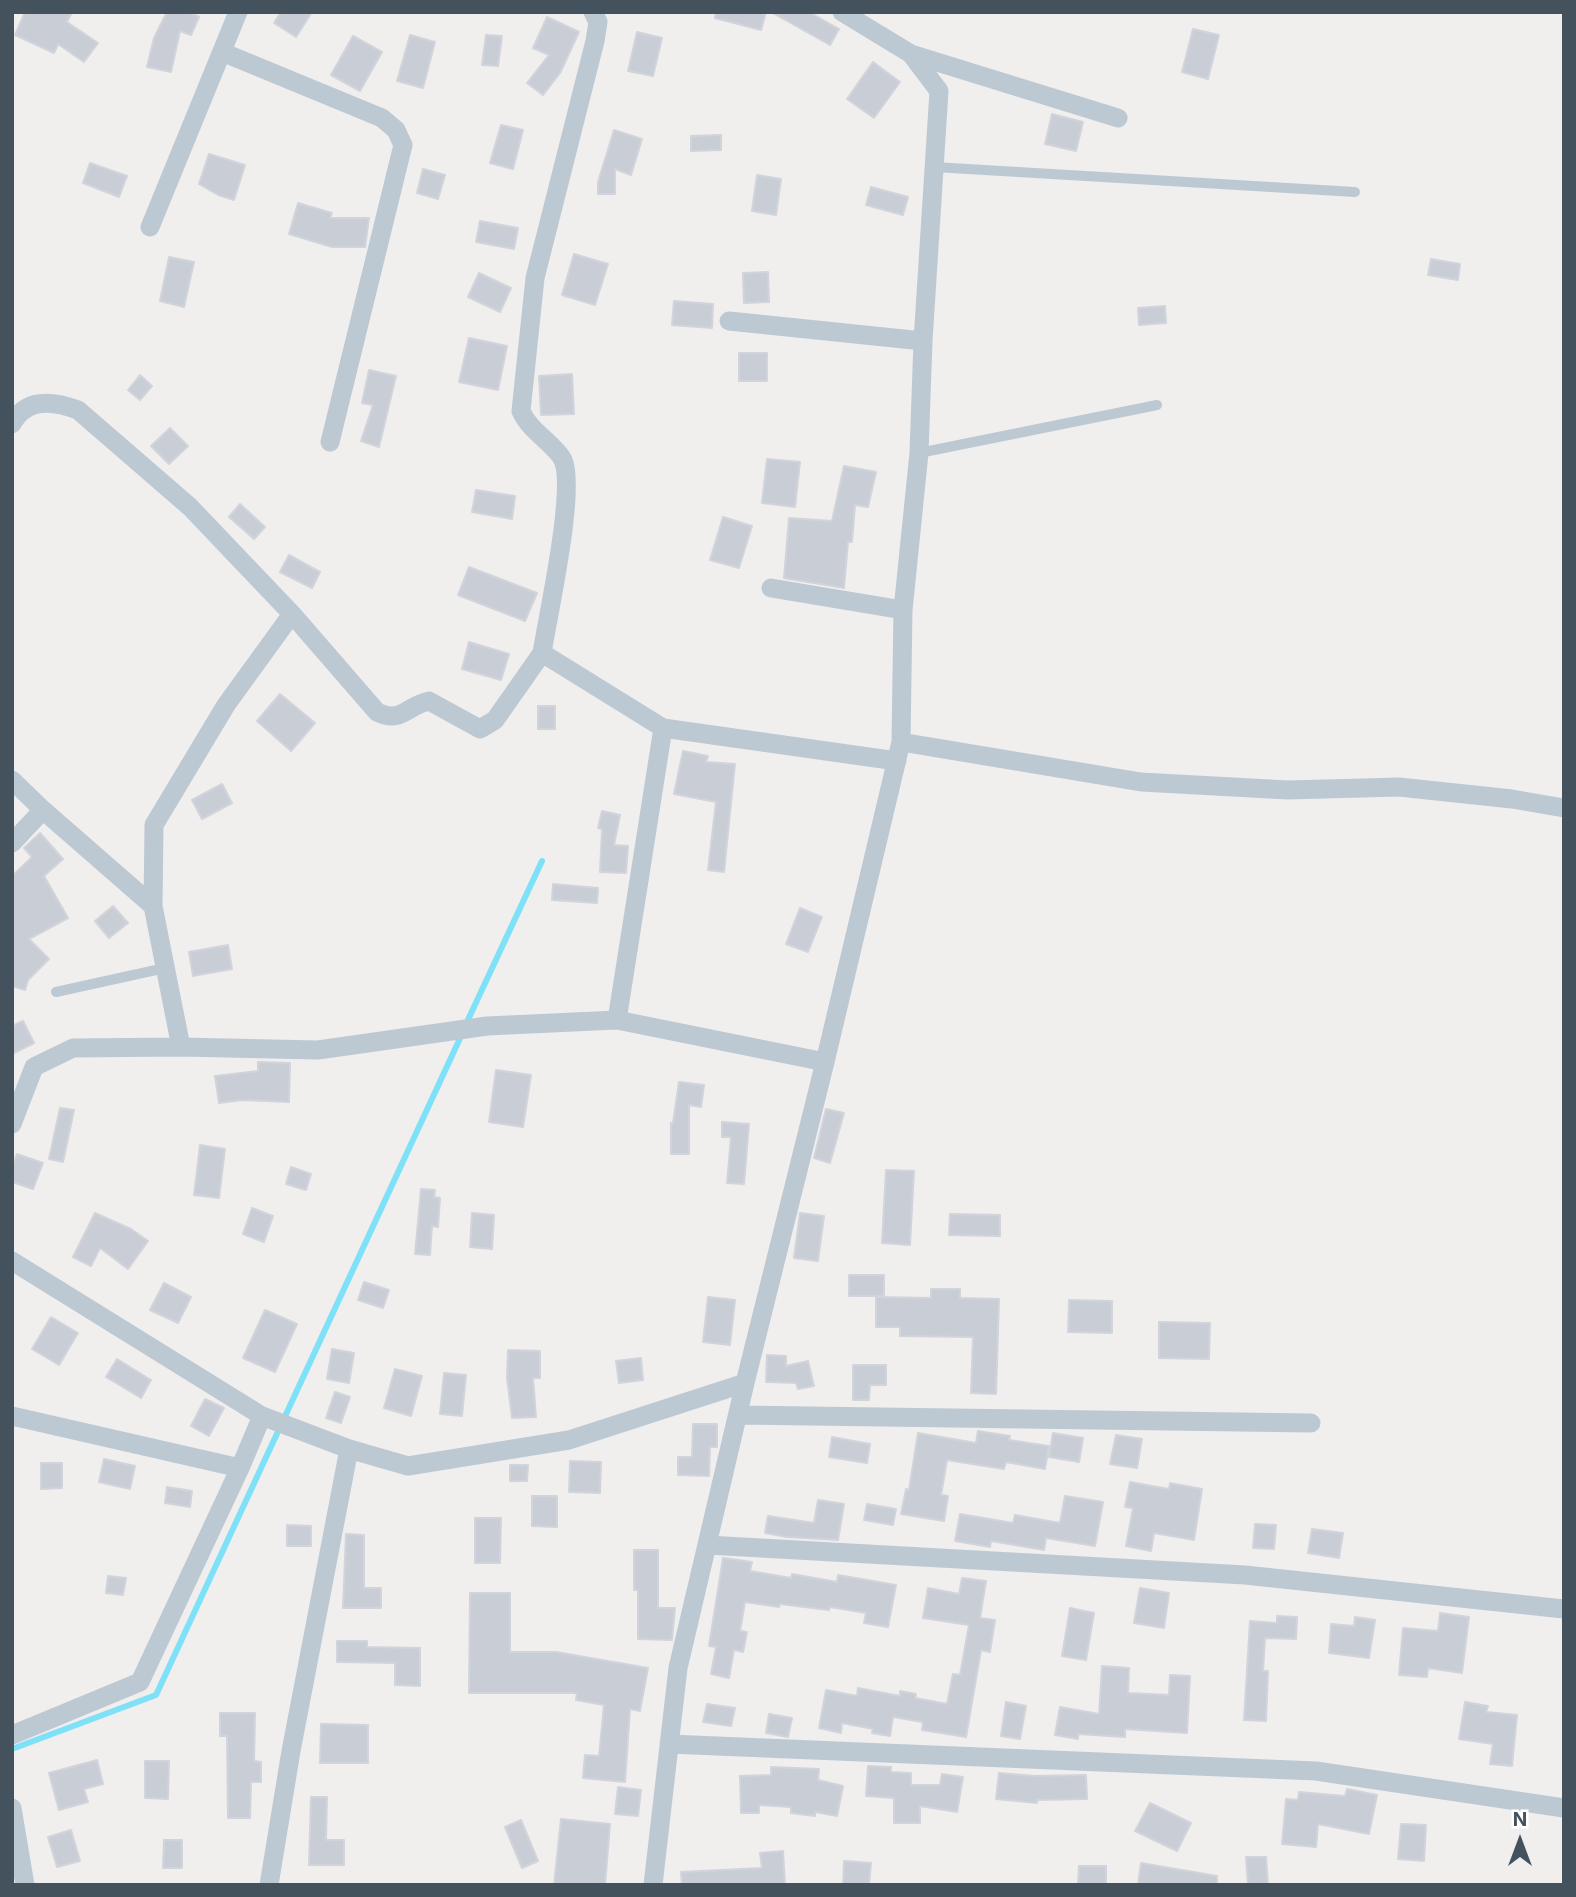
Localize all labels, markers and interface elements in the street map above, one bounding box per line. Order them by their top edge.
north arrow [1485,1806,1555,1876]
text: N [1513,1808,1527,1831]

